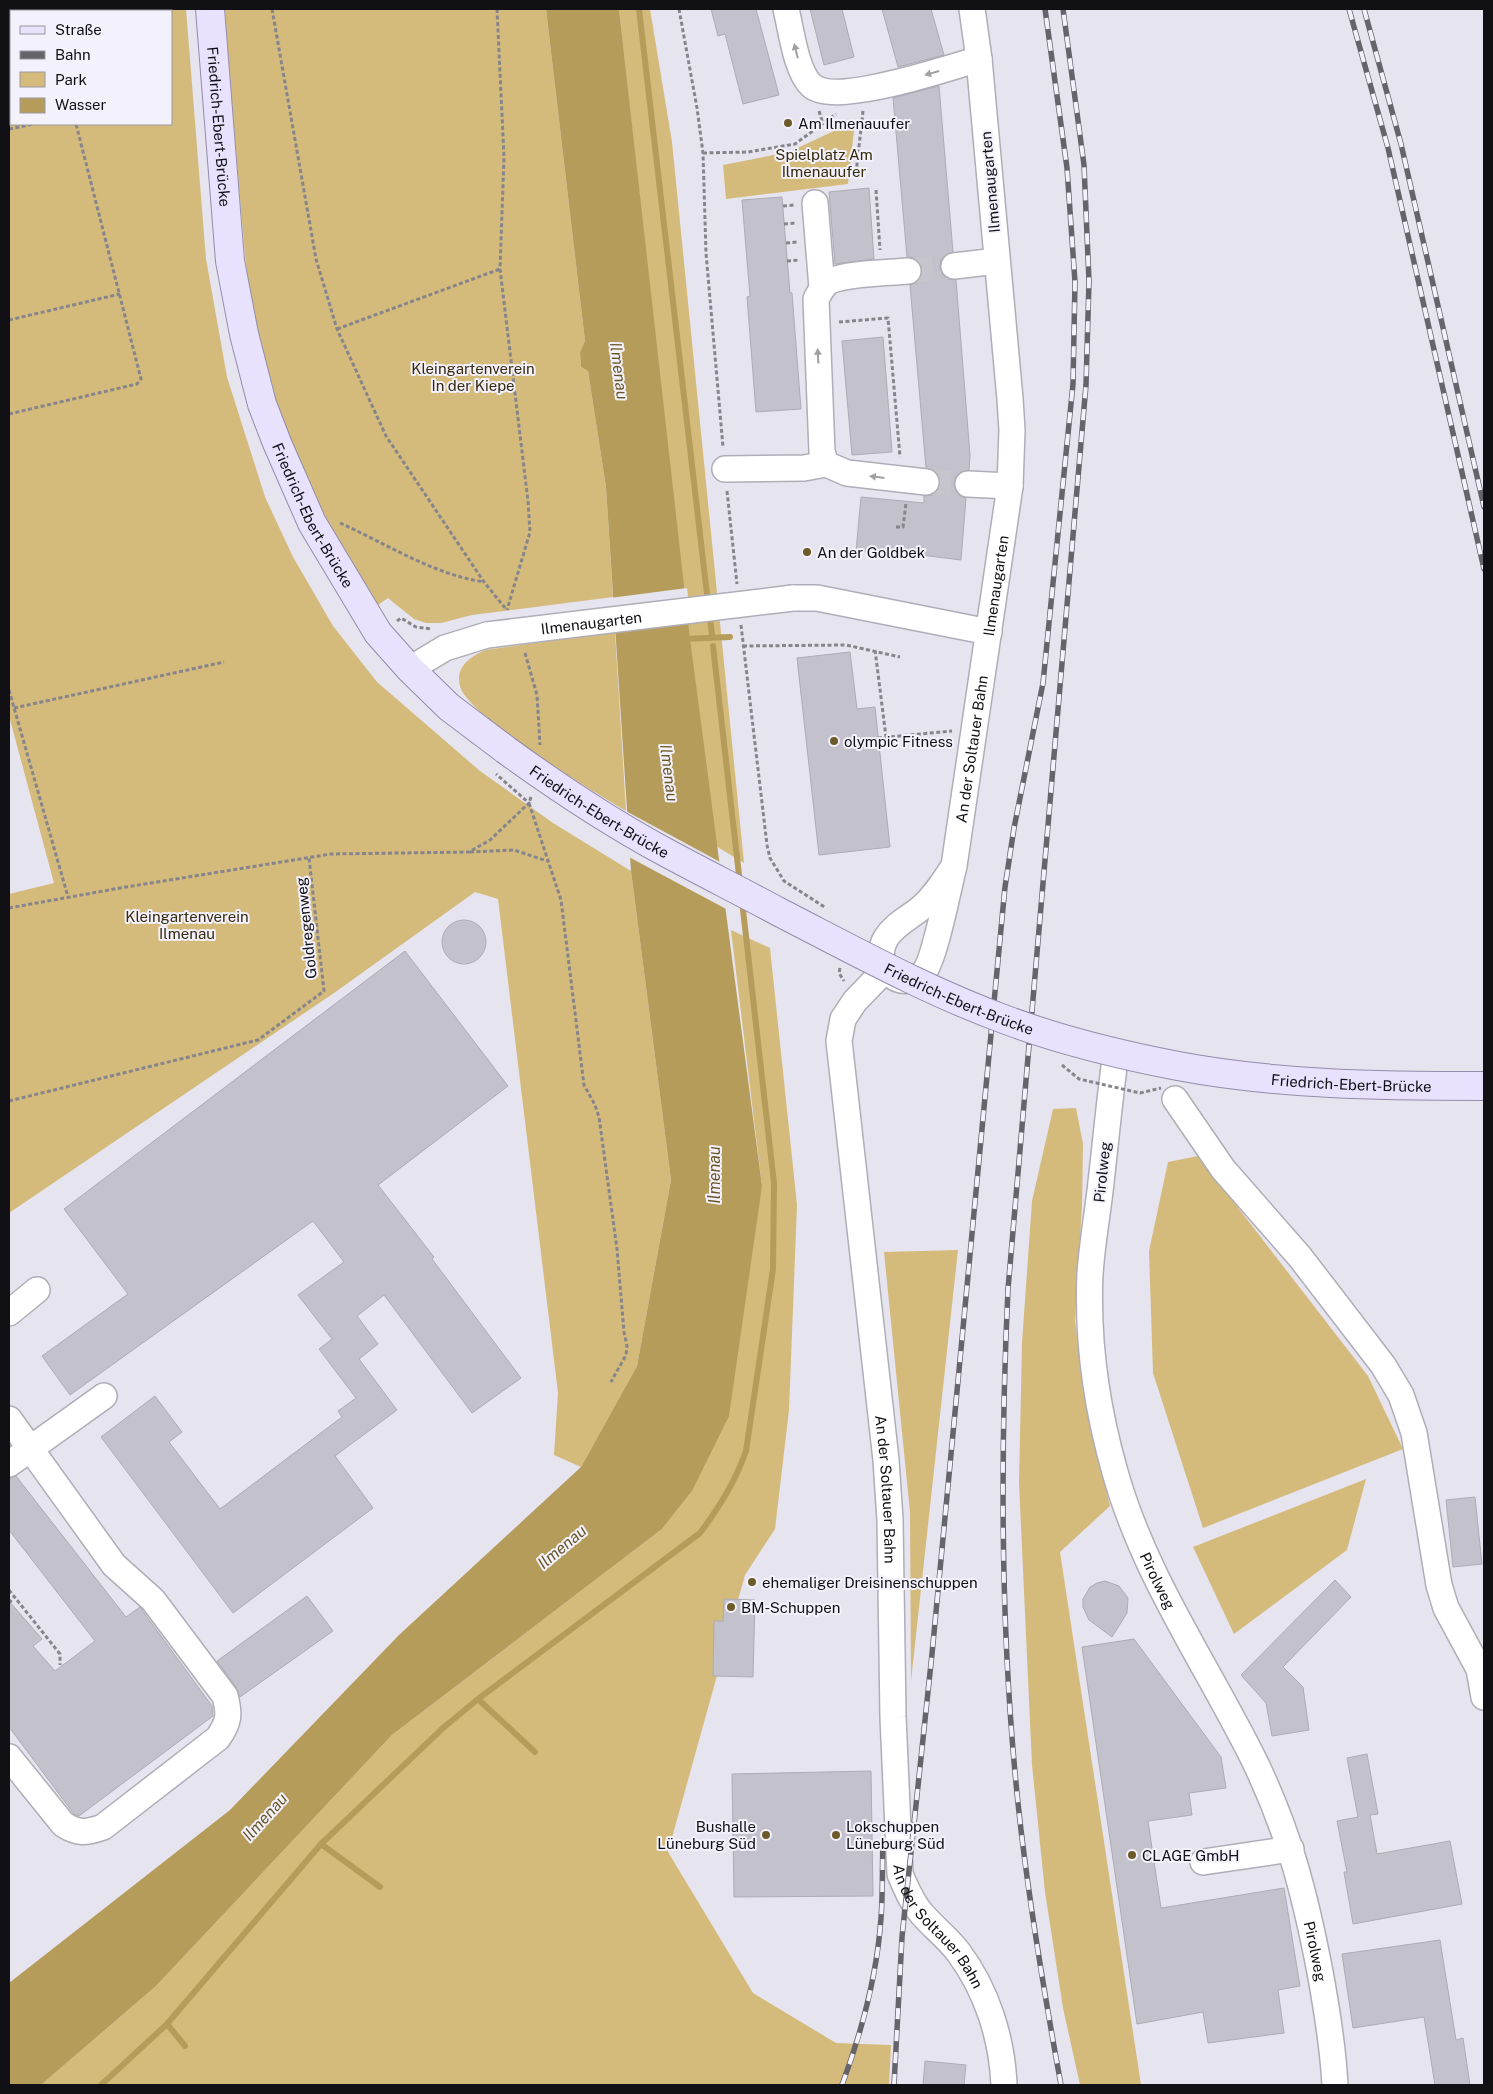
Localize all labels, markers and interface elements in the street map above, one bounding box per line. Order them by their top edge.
legend [10,10,172,125]
text: Straße [55,21,102,38]
one-way arrow [792,43,800,58]
text: Bahn [55,46,91,63]
street label: Friedrich-Ebert-Brücke [205,46,234,207]
one-way arrow [924,69,939,77]
text: Park [55,71,87,88]
text: Wasser [55,96,107,113]
place label: Am Ilmenauufer [798,115,910,132]
marker: Am Ilmenauufer [782,117,794,129]
street label: Ilmenaugarten [977,131,1003,233]
park label: Spielplatz Am Ilmenauufer [775,146,873,180]
water label: Ilmenau [606,341,632,401]
one-way arrow [813,348,821,364]
park label: Kleingartenverein In der Kiepe [411,360,535,394]
street label: Friedrich-Ebert-Brücke [269,440,357,591]
one-way arrow [869,473,885,481]
street label: Ilmenaugarten [979,534,1011,637]
place label: An der Goldbek [817,544,925,561]
marker: An der Goldbek [801,546,813,558]
street label: Ilmenaugarten [540,608,643,637]
street label: An der Soltauer Bahn [952,674,991,824]
place label: olympic Fitness [844,733,953,750]
marker: olympic Fitness [828,735,840,747]
water label: Ilmenau [656,743,682,803]
street label: Friedrich-Ebert-Brücke [527,761,672,861]
street label: Goldregenweg [292,876,320,980]
park label: Kleingartenverein Ilmenau [125,908,249,942]
street label: Friedrich-Ebert-Brücke [882,959,1036,1038]
street label: Friedrich-Ebert-Brücke [1270,1070,1432,1094]
street label: Pirolweg [1090,1141,1114,1203]
water label: Ilmenau [705,1146,724,1204]
street label: An der Soltauer Bahn [873,1414,899,1564]
water label: Ilmenau [534,1521,590,1573]
street label: Pirolweg [1137,1550,1179,1612]
place label: ehemaliger Dreisinenschuppen [762,1574,978,1591]
marker: ehemaliger Dreisinenschuppen [746,1576,758,1588]
place label: BM-Schuppen [741,1599,840,1616]
marker: BM-Schuppen [725,1601,737,1613]
water label: Ilmenau [239,1789,291,1845]
place label: Bushalle Lüneburg Süd [657,1818,756,1852]
place label: Lokschuppen Lüneburg Süd [846,1818,945,1852]
marker: Bushalle Lüneburg Süd [760,1829,772,1841]
marker: Lokschuppen Lüneburg Süd [830,1829,842,1841]
place label: CLAGE GmbH [1142,1847,1240,1864]
marker: CLAGE GmbH [1126,1849,1138,1861]
street label: An der Soltauer Bahn [891,1864,987,1991]
street label: Pirolweg [1301,1919,1330,1983]

